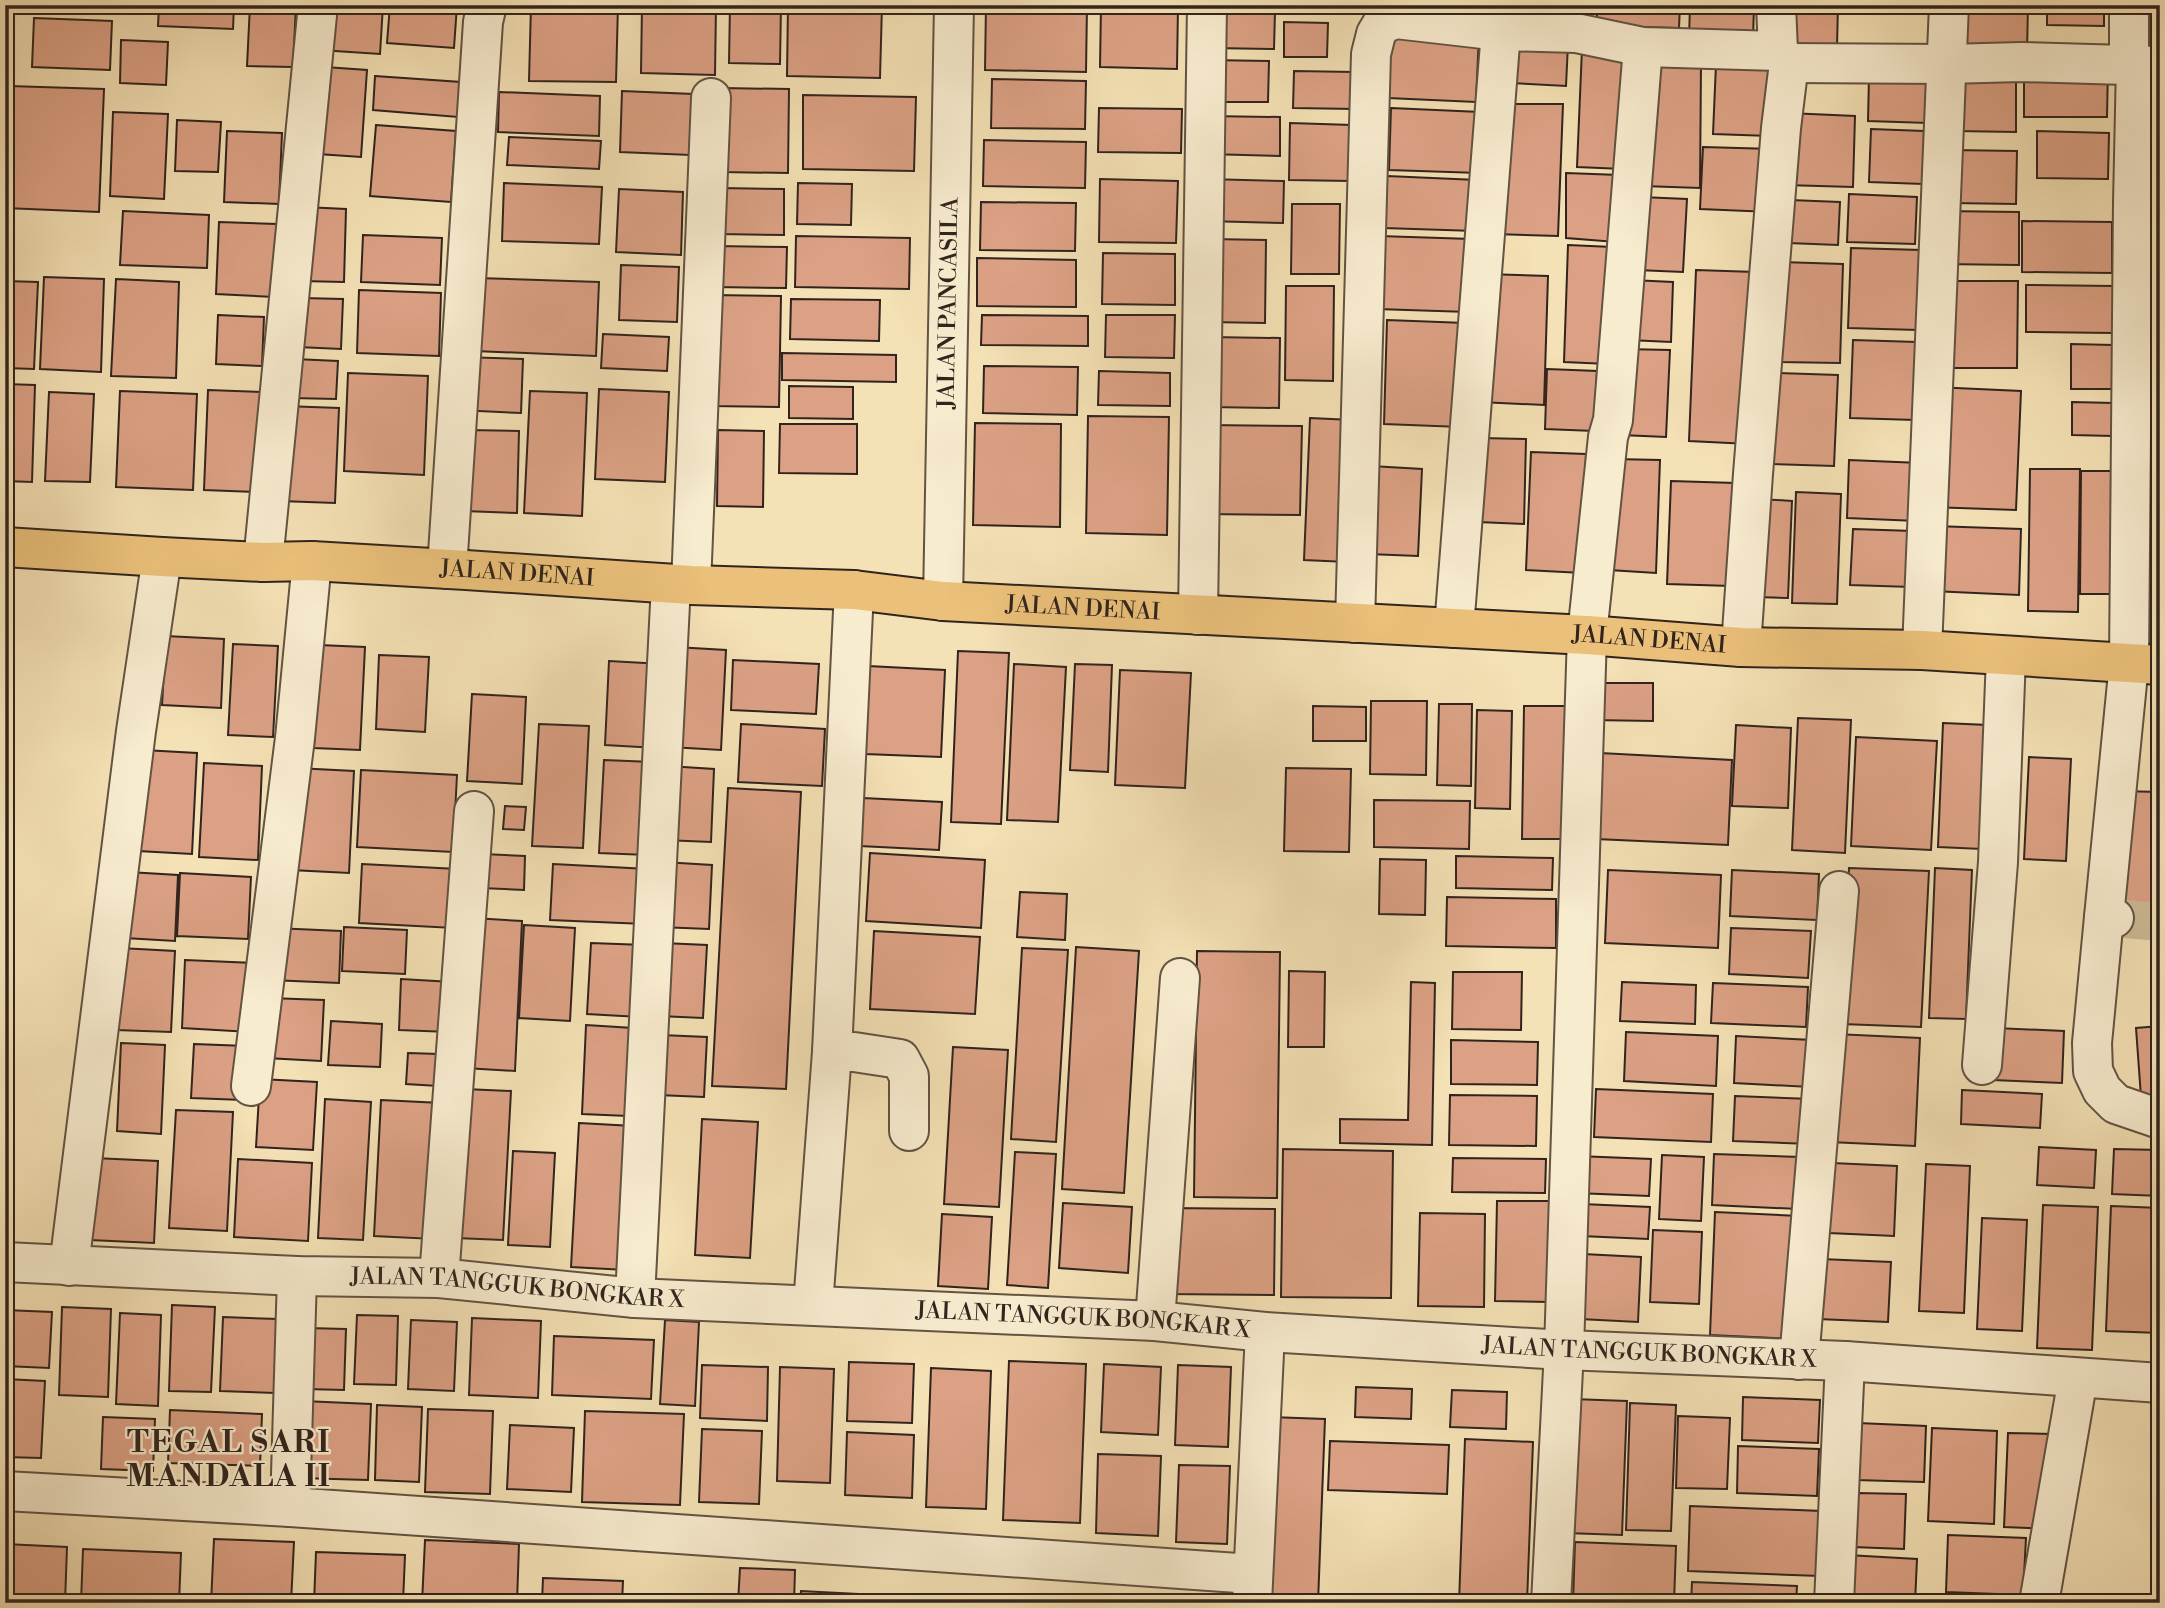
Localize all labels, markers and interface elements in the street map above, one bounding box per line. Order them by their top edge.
street label: JALAN PANCASILA [933,196,964,410]
street label: JALAN DENAI [438,554,596,593]
street label: JALAN DENAI [1004,590,1161,626]
street label: JALAN DENAI [1570,620,1727,660]
street label: JALAN TANGGUK BONGKAR X [349,1263,686,1314]
street label: JALAN TANGGUK BONGKAR X [914,1296,1253,1345]
street label: JALAN TANGGUK BONGKAR X [1480,1331,1818,1374]
district label: TEGAL SARI MANDALA II [126,1424,332,1496]

